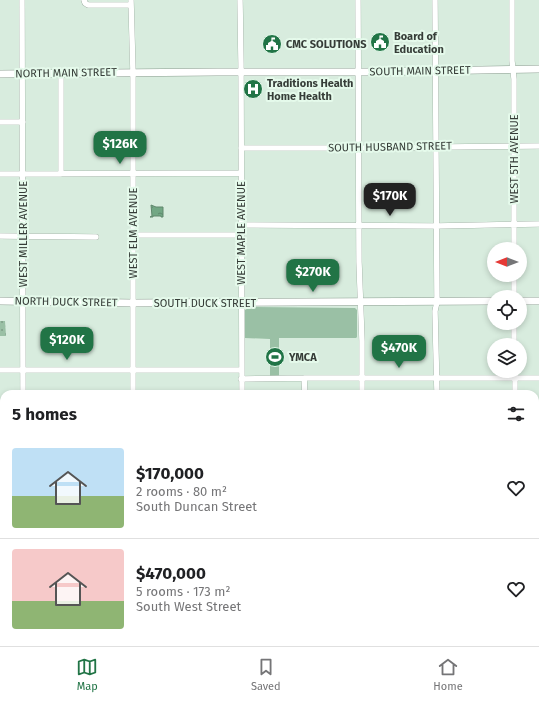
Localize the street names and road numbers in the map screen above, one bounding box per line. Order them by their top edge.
street label: SOUTH MAIN STREET [369,64,471,78]
street label: NORTH MAIN STREET [15,66,117,80]
street label: WEST 5TH AVENUE [508,114,521,204]
street label: SOUTH HUSBAND STREET [328,139,452,155]
street label: WEST MILLER AVENUE [17,181,30,287]
street label: WEST MAPLE AVENUE [235,181,248,285]
street label: WEST ELM AVENUE [127,188,140,278]
street label: NORTH DUCK STREET [14,295,118,309]
street label: SOUTH DUCK STREET [154,297,257,310]

